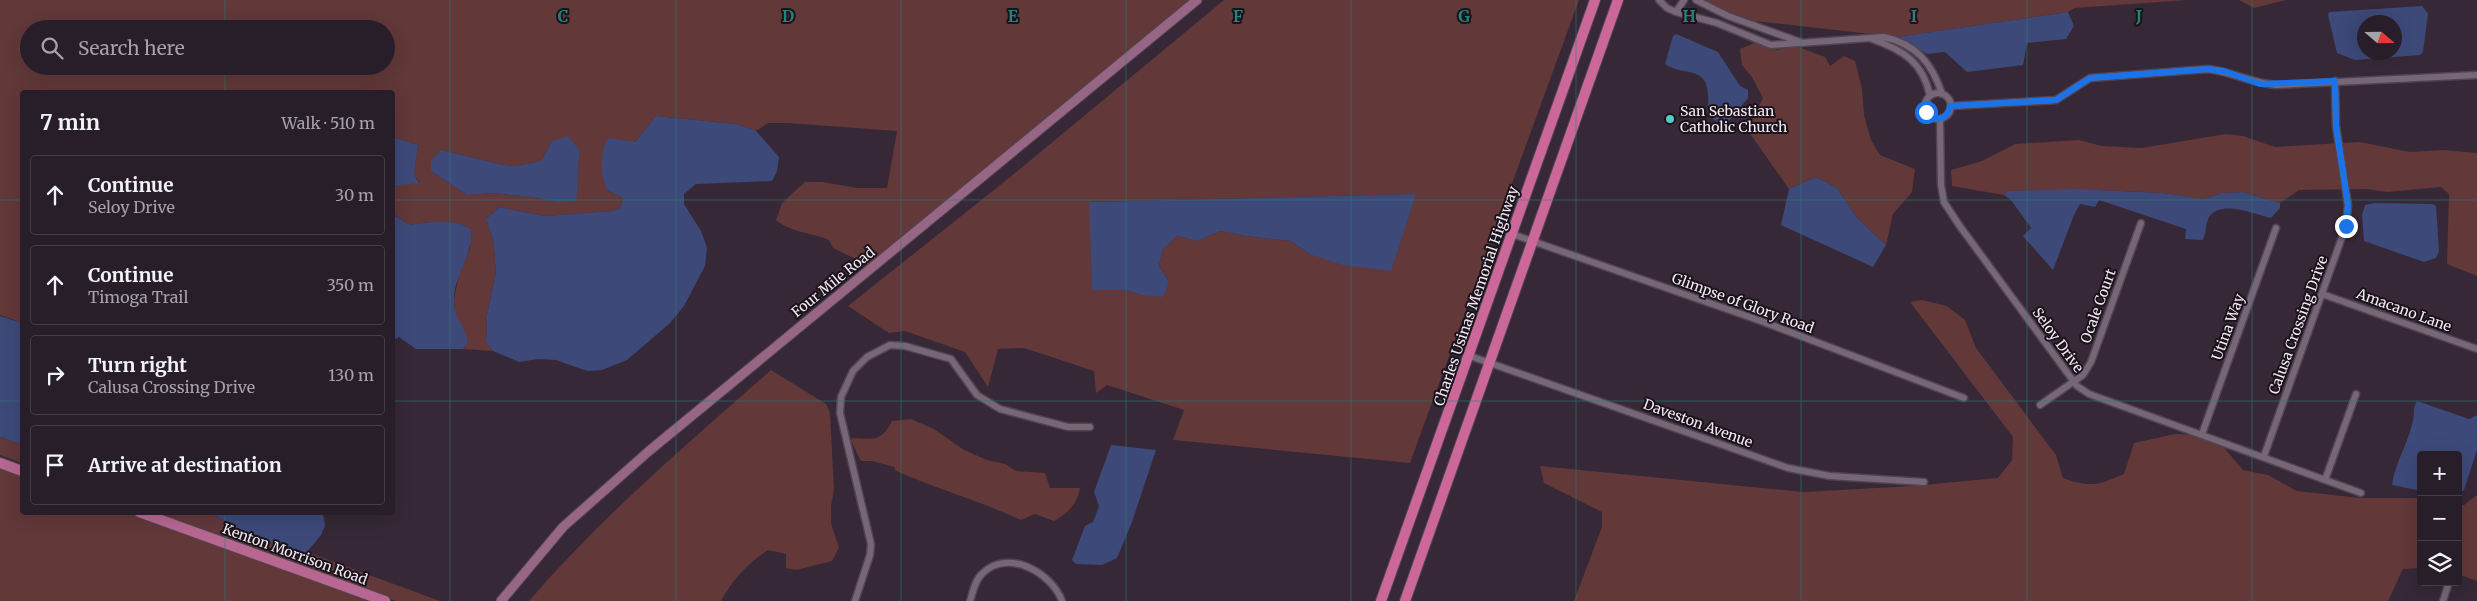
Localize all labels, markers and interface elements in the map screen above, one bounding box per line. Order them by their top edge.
text: C [558,6,568,26]
text: D [782,6,794,26]
text: E [1008,6,1019,26]
text: F [1233,6,1243,26]
text: G [1458,6,1470,26]
text: H [1682,6,1696,26]
text: I [1911,6,1917,26]
text: J [2135,6,2142,26]
north arrow [2357,15,2402,60]
search box [20,20,395,75]
icon: search [38,34,66,62]
text: Search here [78,36,185,60]
route start [1915,101,1938,124]
place label: San Sebastian Catholic Church [1680,102,1787,136]
text: 7 min [40,109,100,136]
text: Walk · 510 m [281,113,375,133]
marker: San Sebastian Catholic Church [1664,113,1676,125]
text: Continue [88,173,174,197]
icon: ahead [41,181,69,209]
street label: Charles Usinas Memorial Highway [1430,183,1522,408]
text: 30 m [335,185,374,205]
text: Seloy Drive [88,197,175,217]
route end [2335,215,2358,238]
street label: Four Mile Road [788,243,879,321]
street label: Calusa Crossing Drive [2265,253,2331,397]
text: Continue [88,263,174,287]
street label: Ocale Court [2076,266,2120,346]
street label: Glimpse of Glory Road [1669,269,1817,337]
icon: ahead [41,271,69,299]
text: 350 m [327,275,374,295]
street label: Amacano Lane [2353,284,2454,336]
text: Timoga Trail [88,287,189,307]
street label: Utina Way [2208,291,2249,363]
street label: Seloy Drive [2028,304,2088,376]
text: Turn right [88,353,187,377]
icon: right [41,361,69,389]
text: 130 m [328,365,374,385]
text: Calusa Crossing Drive [88,377,255,397]
street label: Daveston Avenue [1641,395,1755,451]
icon: arrive [41,451,69,479]
map controls [2417,451,2462,586]
button: + [2417,451,2462,496]
text: Arrive at destination [88,453,282,477]
button: − [2417,496,2462,541]
street label: Kenton Morrison Road [220,519,370,589]
button: layers [2417,541,2462,586]

